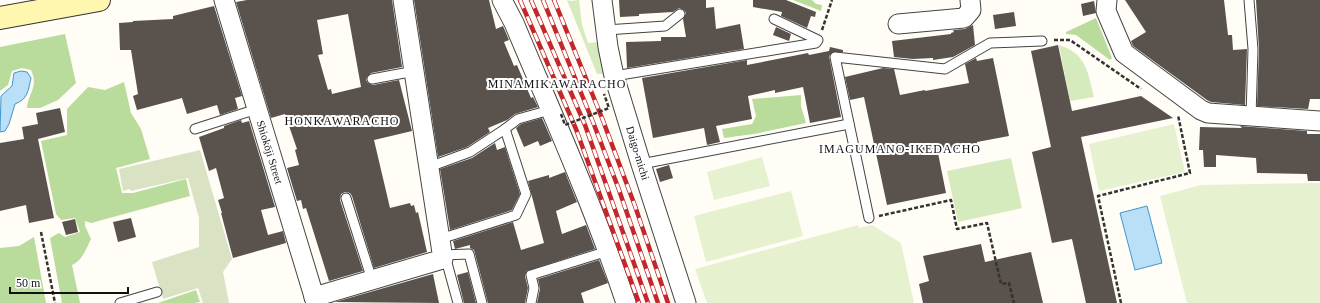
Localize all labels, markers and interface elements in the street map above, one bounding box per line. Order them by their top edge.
district label: MINAMIKAWARACHO [488,77,626,91]
district label: HONKAWARACHO [284,114,400,128]
street label: Shiokōji Street [255,119,285,185]
street label: Daigo-michi [624,125,652,181]
district label: IMAGUMANO-IKEDACHO [819,142,981,156]
scale bar [10,269,128,295]
text: 50 m [16,276,41,290]

